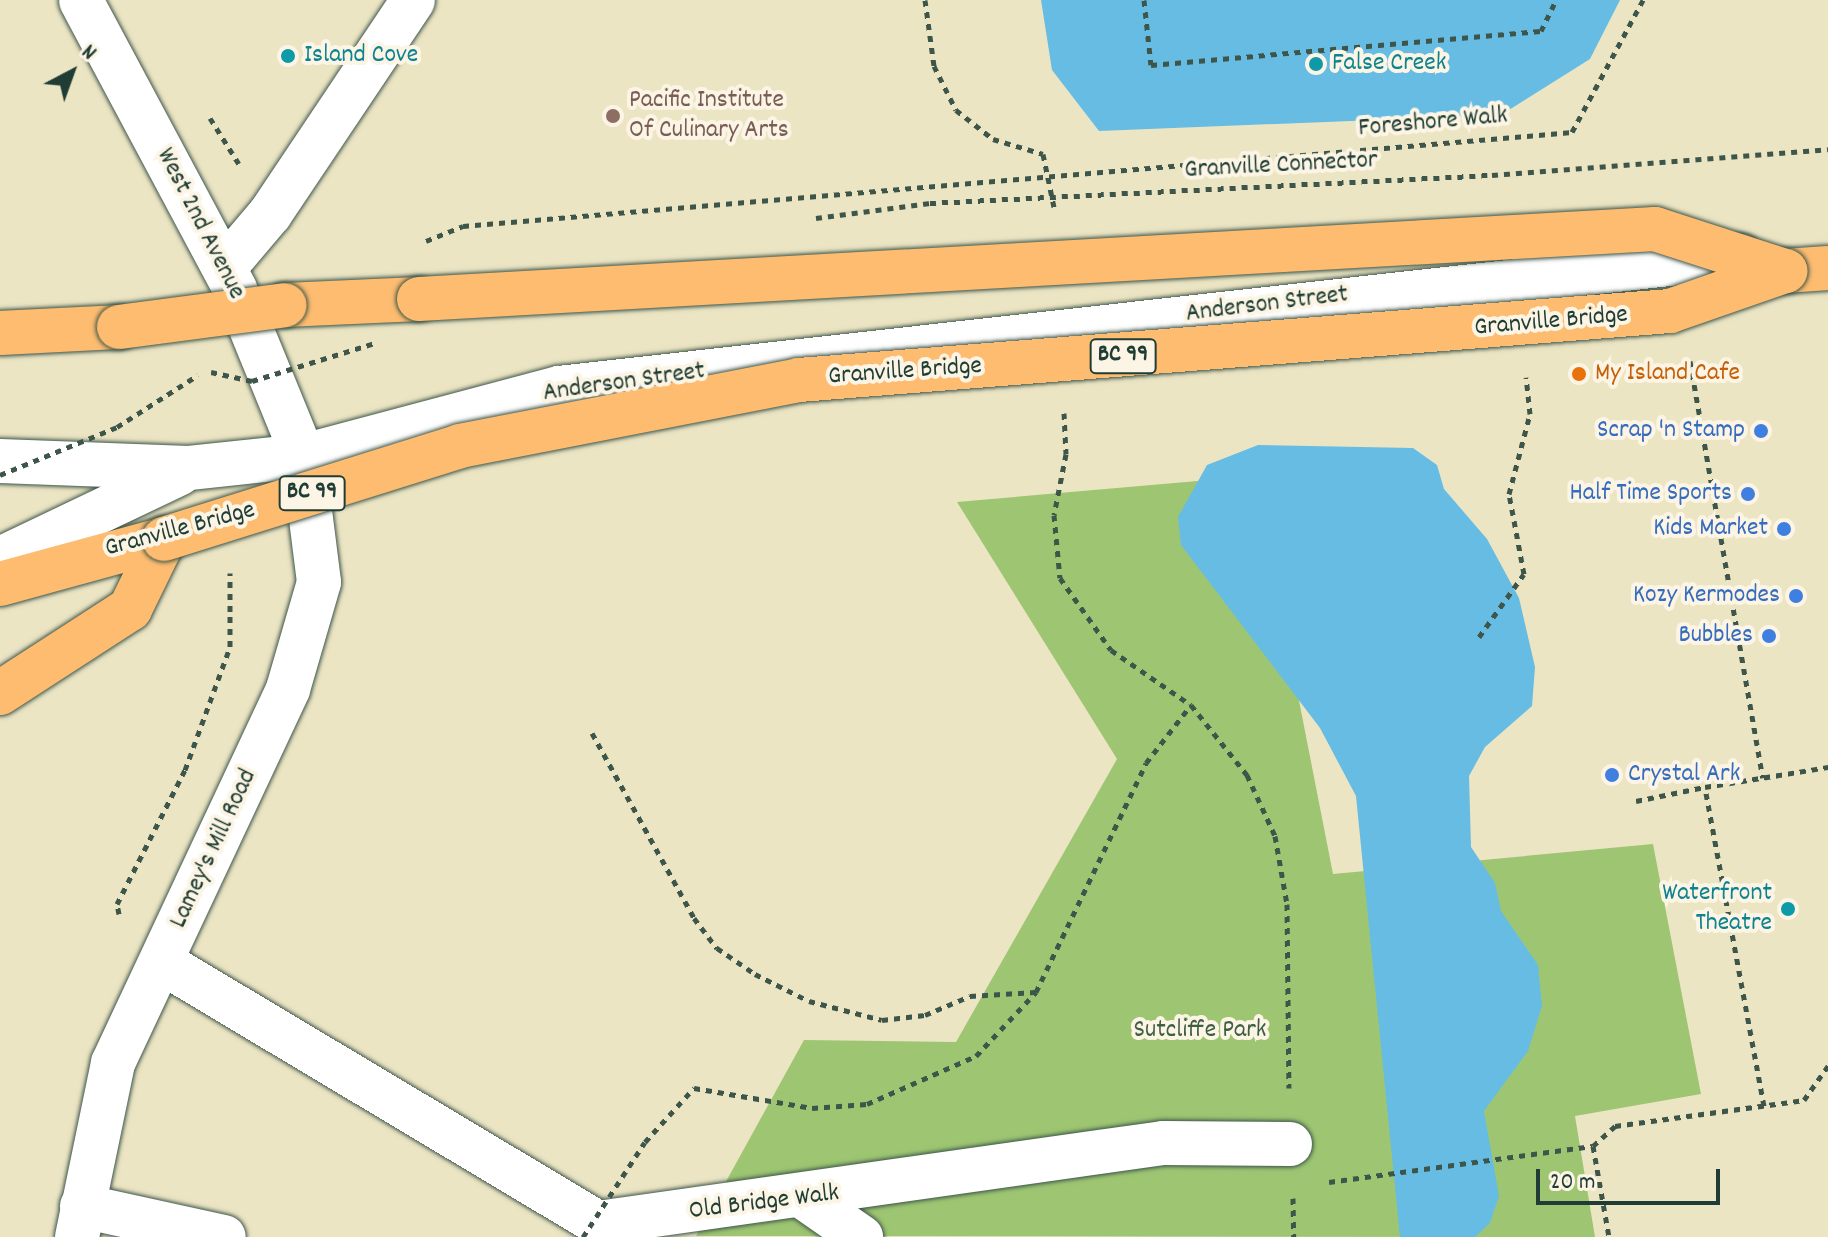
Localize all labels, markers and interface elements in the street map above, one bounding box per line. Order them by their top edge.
north arrow [32,32,112,112]
text: N [74,38,102,69]
place label: Island Cove [304,40,418,72]
marker: Island Cove [279,47,297,65]
place label: False Creek [1332,48,1446,80]
marker: False Creek [1307,55,1325,73]
place label: Pacific Institute Of Culinary Arts [629,85,789,146]
street label: Foreshore Walk [1357,101,1509,145]
marker: Pacific Institute Of Culinary Arts [604,107,622,125]
street label: West 2nd Avenue [149,143,251,305]
street label: Granville Connector [1184,145,1378,187]
street label: Anderson Street [1184,280,1350,330]
street label: Granville Bridge [1473,300,1629,344]
road number: BC 99 [1089,336,1157,376]
street label: Granville Bridge [827,351,983,393]
street label: Anderson Street [541,356,707,410]
place label: My Island Cafe [1595,358,1740,390]
marker: My Island Cafe [1570,365,1588,383]
place label: Scrap 'n Stamp [1597,415,1745,447]
marker: Scrap 'n Stamp [1752,422,1770,440]
road number: BC 99 [278,473,346,513]
place label: Half Time Sports [1570,478,1732,510]
marker: Half Time Sports [1739,485,1757,503]
street label: Granville Bridge [102,495,258,565]
place label: Kids Market [1653,513,1768,545]
marker: Kids Market [1775,520,1793,538]
place label: Kozy Kermodes [1633,580,1780,612]
marker: Kozy Kermodes [1787,587,1805,605]
place label: Bubbles [1678,620,1753,652]
marker: Bubbles [1760,627,1778,645]
place label: Crystal Ark [1628,759,1740,791]
street label: Lamey's Mill Road [164,765,264,933]
marker: Crystal Ark [1603,766,1621,784]
place label: Waterfront Theatre [1662,878,1772,940]
marker: Waterfront Theatre [1779,900,1797,918]
park label: Sutcliffe Park [1134,1015,1266,1047]
scale bar [1540,1153,1724,1203]
text: 20 m [1550,1166,1596,1200]
street label: Old Bridge Walk [687,1178,841,1228]

